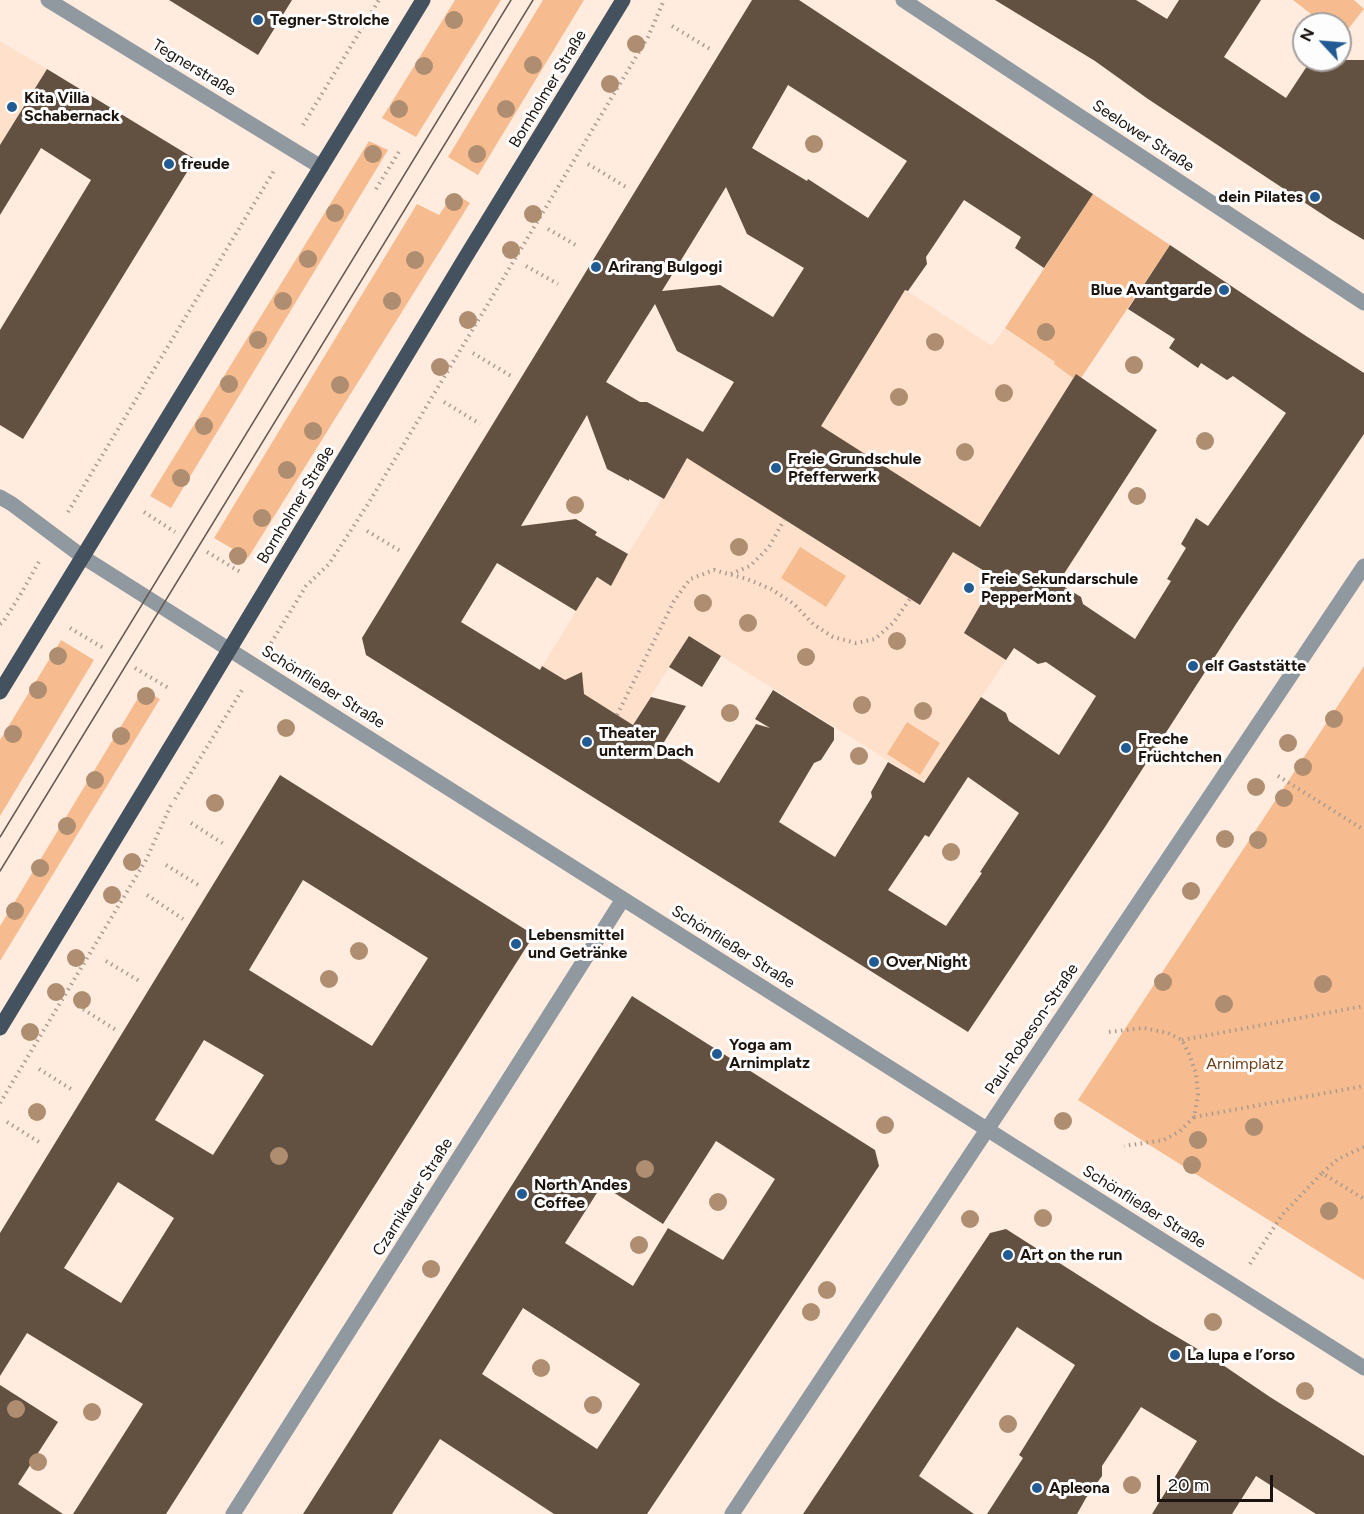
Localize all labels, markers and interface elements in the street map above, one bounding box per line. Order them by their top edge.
place label: Tegner-Strolche [270,10,389,30]
north arrow [1292,12,1352,72]
marker: Tegner-Strolche [251,13,265,27]
text: N [1296,25,1318,44]
street label: Bornholmer Straße [505,27,591,151]
street label: Tegnerstraße [149,36,239,100]
place label: Kita Villa Schabernack [24,88,120,126]
street label: Seelower Straße [1088,96,1198,176]
marker: Kita Villa Schabernack [5,100,19,114]
place label: freude [181,154,230,174]
marker: freude [162,157,176,171]
place label: dein Pilates [1219,187,1303,207]
marker: dein Pilates [1308,190,1322,204]
place label: Arirang Bulgogi [608,257,722,277]
marker: Arirang Bulgogi [589,260,603,274]
place label: Blue Avantgarde [1091,280,1212,300]
marker: Blue Avantgarde [1217,283,1231,297]
street label: Bornholmer Straße [253,443,339,567]
place label: Freie Grundschule Pfefferwerk [788,449,921,487]
marker: Freie Grundschule Pfefferwerk [769,461,783,475]
place label: Freie Sekundarschule PepperMont [981,569,1138,607]
marker: Freie Sekundarschule PepperMont [962,581,976,595]
street label: Schönfließer Straße [258,641,388,733]
place label: elf Gaststätte [1205,656,1306,676]
marker: elf Gaststätte [1186,659,1200,673]
place label: Theater unterm Dach [599,723,694,761]
place label: Freche Früchtchen [1138,729,1222,767]
marker: Theater unterm Dach [580,735,594,749]
marker: Freche Früchtchen [1119,741,1133,755]
street label: Schönfließer Straße [668,901,798,993]
place label: Lebensmittel und Getränke [528,925,627,963]
marker: Lebensmittel und Getränke [509,937,523,951]
place label: Over Night [886,952,968,972]
marker: Over Night [867,955,881,969]
street label: Paul-Robeson-Straße [981,960,1083,1098]
place label: Yoga am Arnimplatz [729,1035,810,1073]
marker: Yoga am Arnimplatz [710,1047,724,1061]
park label: Arnimplatz [1206,1054,1284,1074]
street label: Czarnikauer Straße [369,1134,457,1260]
street label: Schönfließer Straße [1079,1161,1209,1253]
place label: North Andes Coffee [534,1175,627,1213]
marker: North Andes Coffee [515,1187,529,1201]
place label: Art on the run [1020,1245,1122,1265]
marker: Art on the run [1001,1248,1015,1262]
place label: La lupa e l’orso [1187,1345,1295,1365]
marker: La lupa e l’orso [1168,1348,1182,1362]
scale bar [1160,1463,1276,1501]
text: 20 m [1168,1474,1209,1496]
place label: Apleona [1049,1478,1110,1498]
marker: Apleona [1030,1481,1044,1495]

